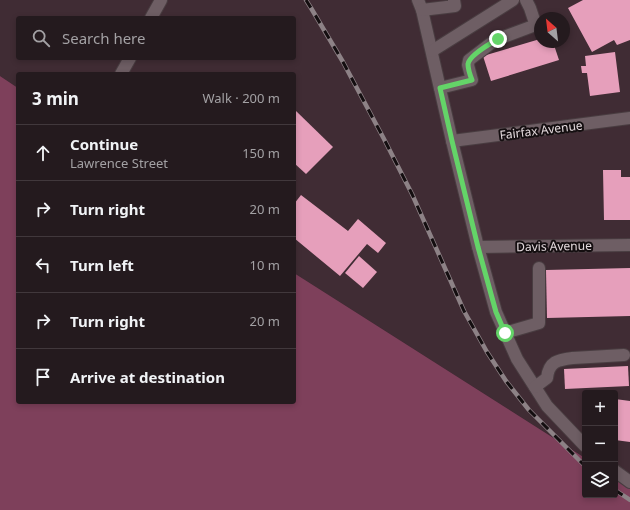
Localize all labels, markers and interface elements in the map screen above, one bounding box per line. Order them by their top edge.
north arrow [534,12,570,48]
search box [16,16,296,60]
icon: search [30,27,52,49]
text: Search here [62,28,145,48]
route end [489,30,507,48]
text: 3 min [32,87,79,110]
text: Walk · 200 m [202,89,280,107]
street label: Fairfax Avenue [499,116,584,144]
text: Continue [70,134,138,154]
icon: ahead [32,142,54,164]
text: 150 m [242,144,280,162]
text: Lawrence Street [70,154,168,172]
icon: right [32,198,54,220]
text: Turn right [70,199,145,219]
text: 20 m [250,200,280,218]
street label: Davis Avenue [516,237,592,255]
icon: left [32,254,54,276]
text: Turn left [70,255,134,275]
text: 10 m [250,256,280,274]
icon: right [32,310,54,332]
text: Turn right [70,311,145,331]
text: 20 m [250,312,280,330]
route start [496,324,514,342]
icon: arrive [32,366,54,388]
text: Arrive at destination [70,367,225,387]
map controls [582,390,618,498]
button: + [582,390,618,426]
button: − [582,426,618,462]
button: layers [582,462,618,498]

